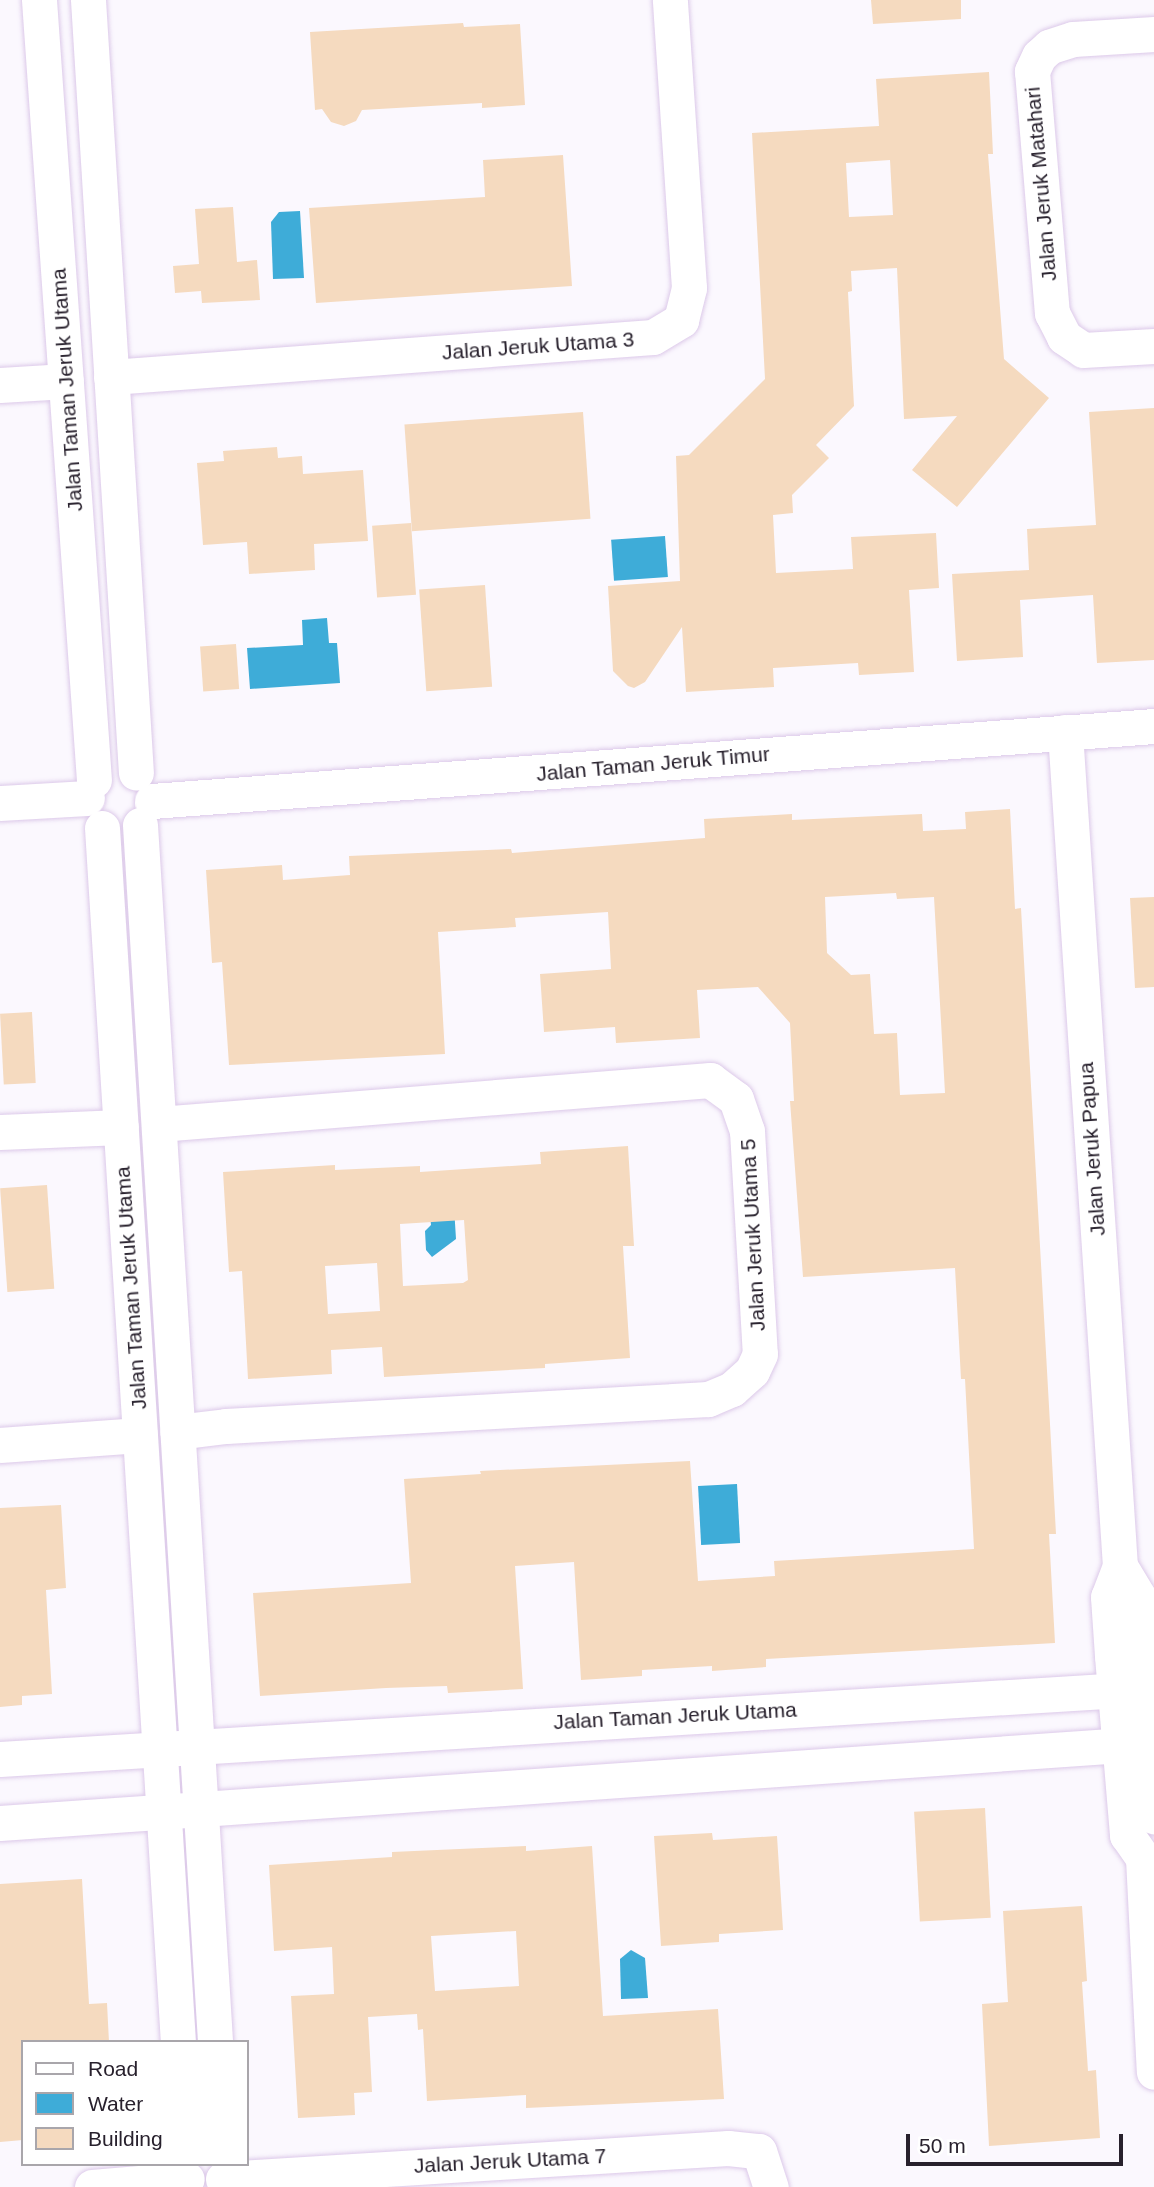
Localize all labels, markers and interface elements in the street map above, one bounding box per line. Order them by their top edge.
street label: Jalan Jeruk Matahari [1020,86,1062,282]
street label: Jalan Taman Jeruk Utama [46,267,88,513]
street label: Jalan Jeruk Utama 3 [441,327,635,365]
street label: Jalan Taman Jeruk Timur [535,741,771,787]
street label: Jalan Jeruk Papua [1073,1061,1111,1237]
street label: Jalan Jeruk Utama 5 [735,1138,771,1332]
street label: Jalan Taman Jeruk Utama [110,1165,152,1411]
street label: Jalan Taman Jeruk Utama [553,1697,797,1735]
legend [21,2040,248,2166]
text: Road [88,2057,138,2080]
text: Water [88,2092,143,2115]
scale bar [909,2120,1126,2164]
text: Building [88,2127,163,2150]
text: 50 m [919,2134,966,2157]
street label: Jalan Jeruk Utama 7 [413,2143,607,2179]

